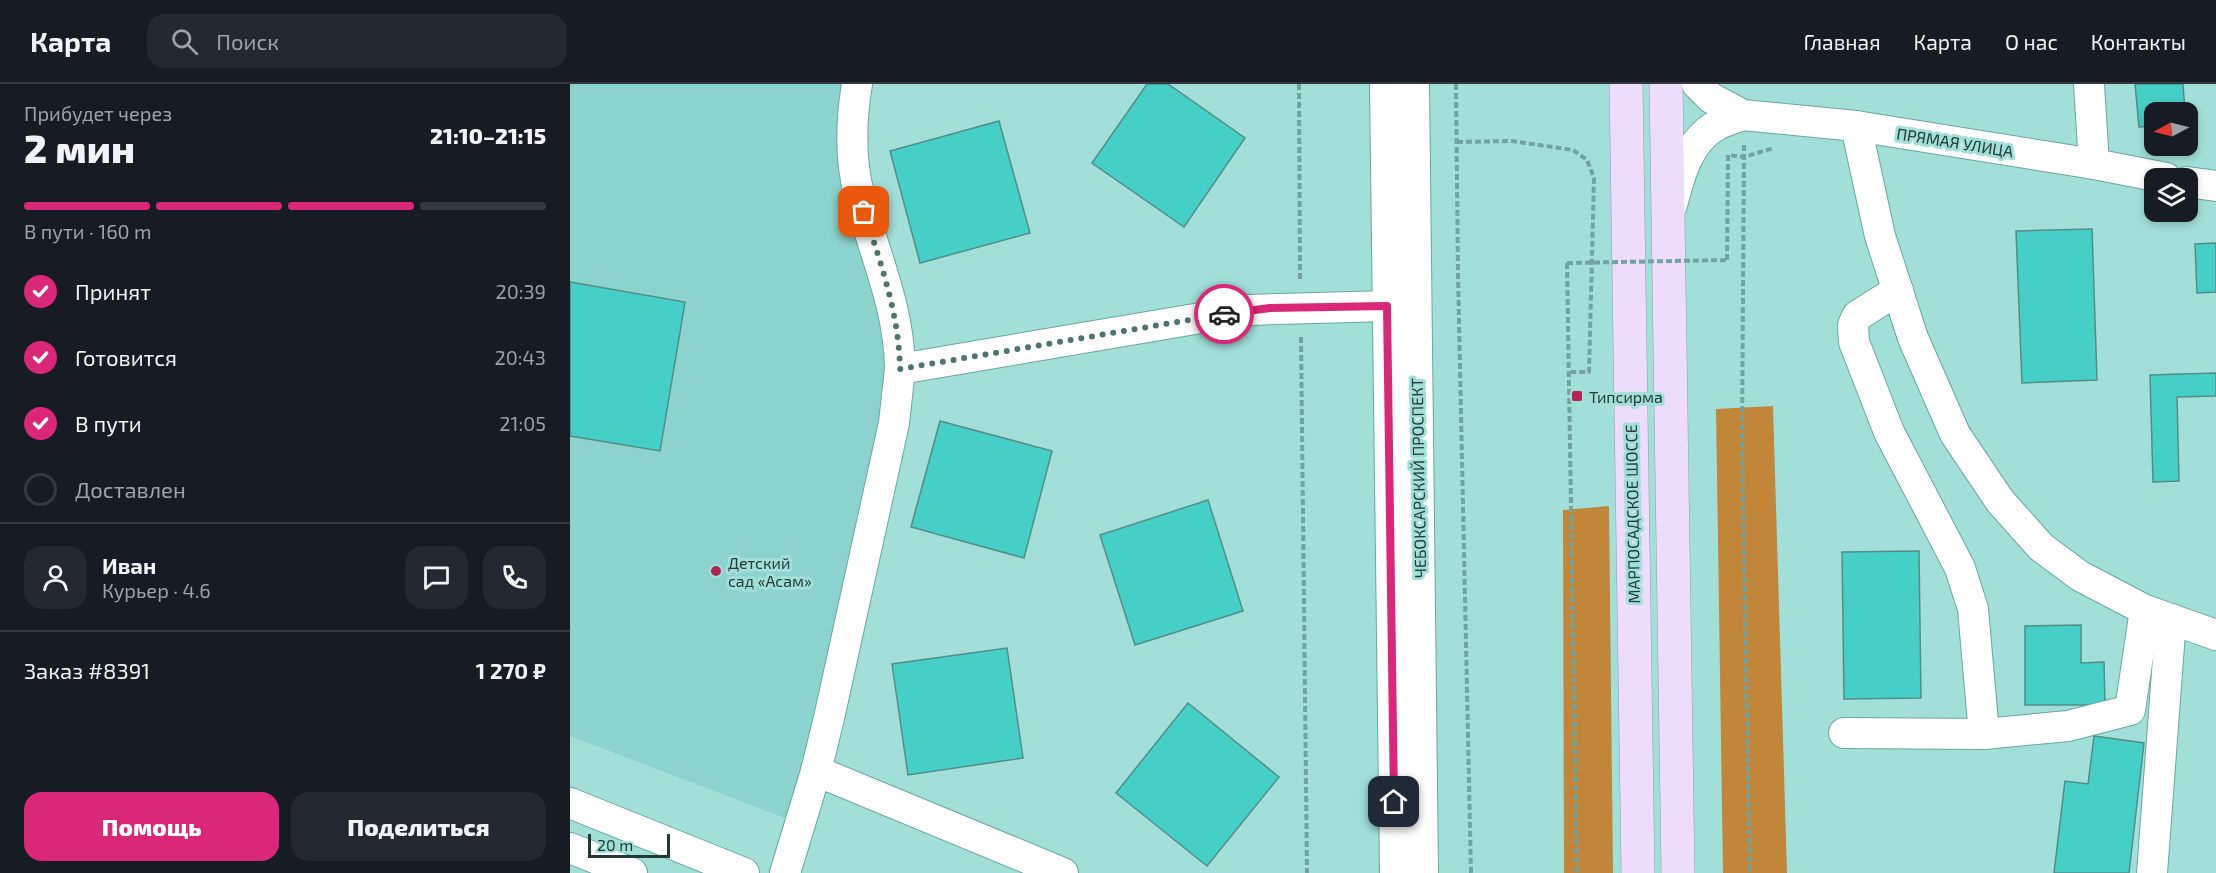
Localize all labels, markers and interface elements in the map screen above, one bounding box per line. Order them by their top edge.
search box [147,14,567,68]
text: Карта [30,24,111,58]
icon: search [168,25,201,58]
text: Поиск [216,28,279,54]
text: Главная [1804,29,1881,54]
text: Карта [1914,29,1972,54]
text: О нас [2005,29,2058,54]
text: Контакты [2091,29,2186,54]
text: Прибудет через [24,101,172,125]
north arrow [2144,102,2198,156]
map controls [2144,102,2198,222]
text: 21:10–21:15 [430,122,546,148]
street label: ПРЯМАЯ УЛИЦА [1895,123,2015,161]
text: 2 мин [24,124,135,171]
button: layers [2144,168,2198,222]
pin [838,186,889,237]
icon: bag [847,195,880,228]
text: В пути · 160 m [24,219,152,243]
icon: check [24,275,57,308]
text: Принят [75,278,151,304]
text: 20:39 [495,279,546,303]
courier [1194,284,1254,344]
icon: car [1208,298,1241,331]
icon: check [24,341,57,374]
text: Готовится [75,344,177,370]
text: 20:43 [495,345,546,369]
street label: ЧЕБОКСАРСКИЙ ПРОСПЕКТ [1407,378,1429,578]
place label: Типсирма [1589,387,1663,406]
marker: Типсирма [1570,389,1584,403]
icon: check [24,407,57,440]
text: В пути [75,410,142,436]
text: 21:05 [499,411,546,435]
street label: МАРПОСАДСКОЕ ШОССЕ [1621,424,1643,604]
text: Доставлен [75,476,186,502]
button: person [24,546,87,609]
button: chat [405,546,468,609]
button: phone [483,546,546,609]
text: Иван [102,552,156,578]
place label: Детский сад «Асам» [728,553,812,590]
marker: Детский сад «Асам» [709,564,723,578]
text: Курьер · 4.6 [102,578,211,602]
text: Заказ #8391 [24,657,150,683]
text: 1 270 ₽ [476,657,546,683]
pin [1368,776,1419,827]
icon: home [1377,785,1410,818]
button: Помощь [24,792,279,861]
button: Поделиться [291,792,546,861]
scale bar [588,831,670,858]
text: 20 m [597,835,633,854]

